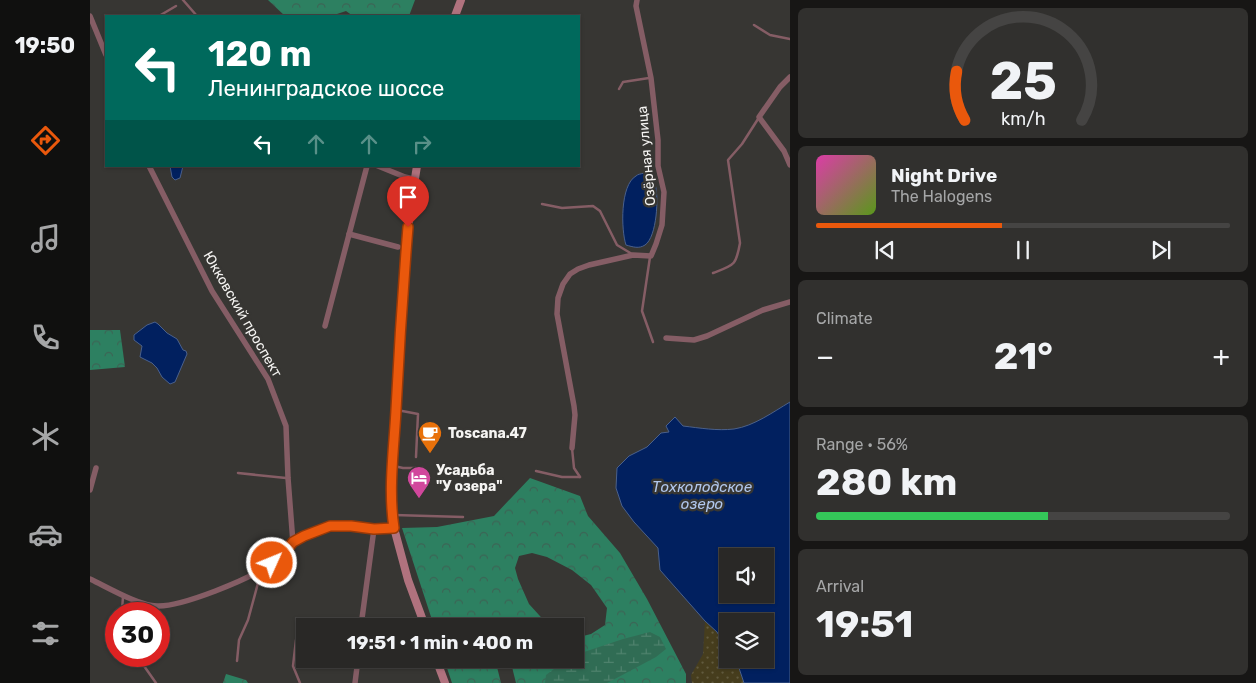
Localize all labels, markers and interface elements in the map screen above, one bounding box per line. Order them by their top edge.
text: 19:50 [15,32,75,59]
text: 120 m [208,33,311,75]
icon: left [125,35,190,100]
text: 25 [989,50,1057,112]
text: Ленинградское шоссе [208,75,444,102]
street label: Озёрная улица [634,105,659,207]
text: km/h [1001,108,1045,129]
icon: directions [28,123,63,158]
icon: left [249,130,277,158]
icon: ahead [302,130,330,158]
icon: ahead [355,130,383,158]
icon: right [408,130,436,158]
text: Night Drive [891,164,997,187]
pin [387,176,429,227]
icon: arrive [394,183,422,211]
text: The Halogens [891,187,992,206]
icon: music [28,221,63,256]
icon: previous [871,236,899,264]
icon: pause [1009,236,1037,264]
icon: next [1147,236,1175,264]
street label: Юкковский проспект [200,248,286,380]
text: Climate [816,309,873,328]
icon: phone [28,320,63,355]
text: 21° [994,333,1053,379]
text: − [816,340,834,373]
text: + [1213,340,1230,373]
icon: climate [28,419,63,454]
cafe icon: Toscana.47 [417,420,443,454]
place label: Toscana.47 [448,425,527,442]
text: Range · 56% [816,435,908,454]
text: 280 km [816,459,957,505]
place label: Усадьба "У озера" [436,462,503,495]
hotel icon: Усадьба "У озера" [406,465,432,499]
water label: Тохколодское озеро [652,478,753,513]
icon: car [28,517,63,552]
position arrow [245,536,297,588]
map controls [719,548,774,668]
button: sound [719,548,774,603]
text: Arrival [816,577,864,596]
text: 19:51 [816,601,914,647]
speed limit sign: 30 [105,602,170,667]
button: layers [719,613,774,668]
icon: filters [28,616,63,651]
text: 19:51 · 1 min · 400 m [347,631,533,654]

